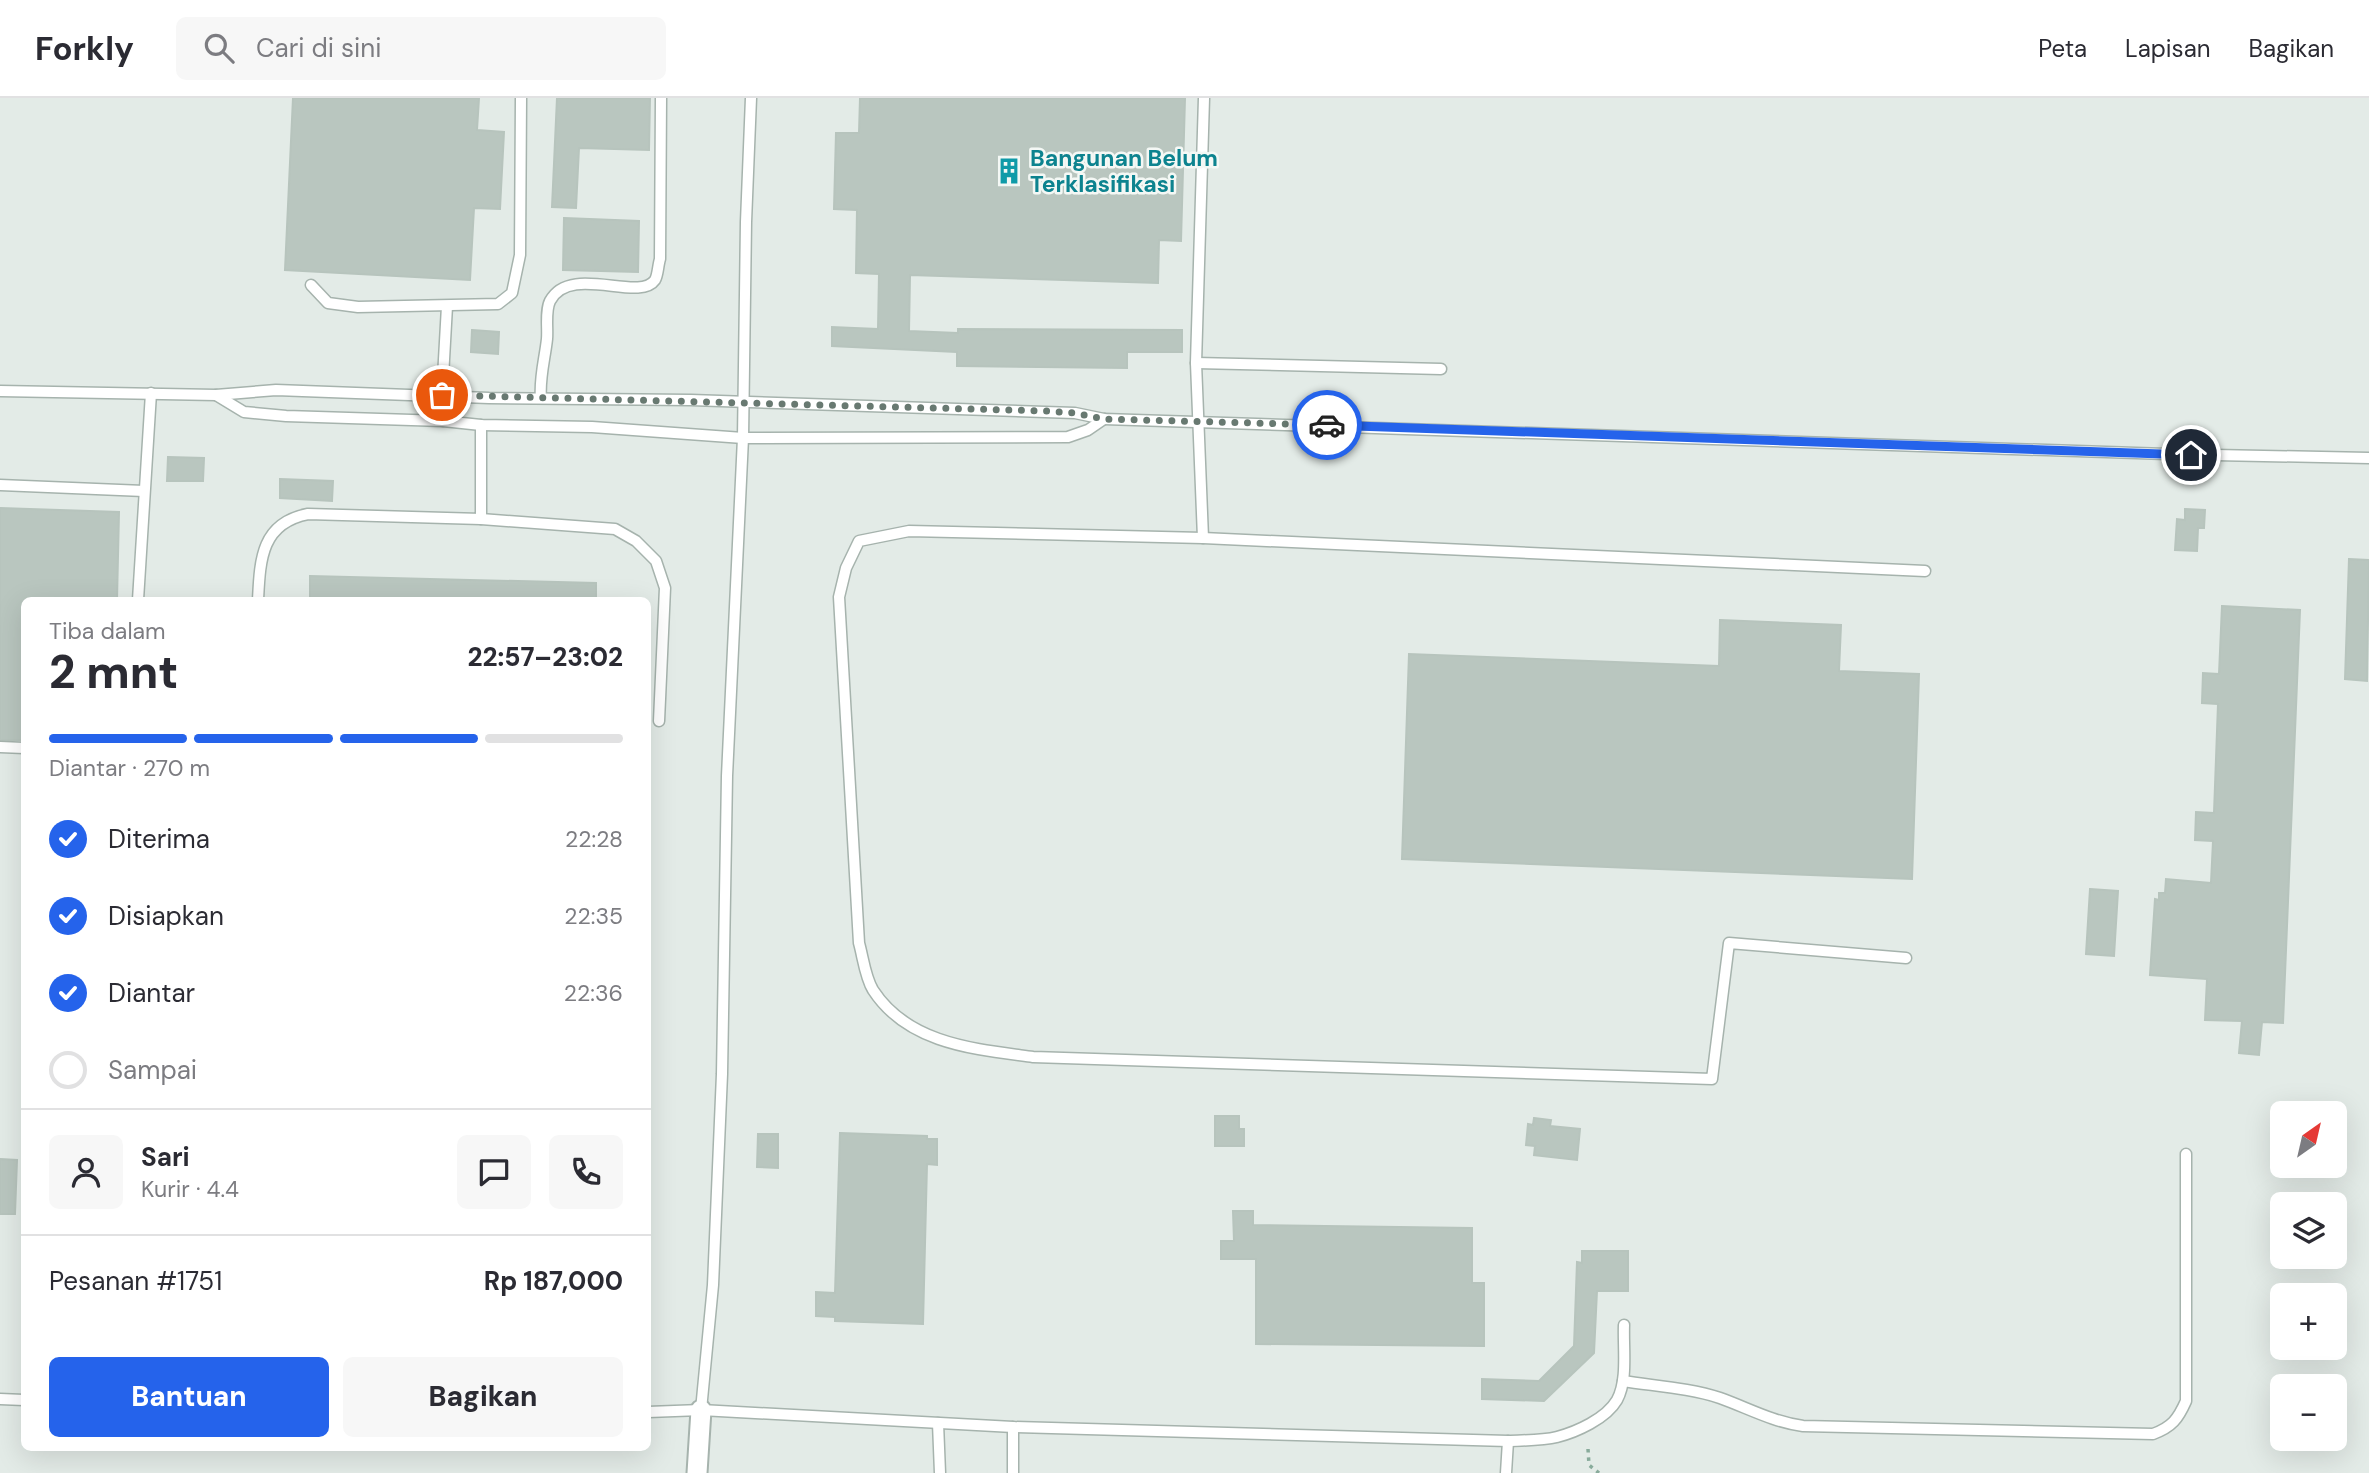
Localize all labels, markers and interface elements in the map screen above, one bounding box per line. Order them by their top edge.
search box [176,17,666,80]
text: Forkly [35,27,134,70]
icon: search [200,29,238,67]
text: Cari di sini [256,31,381,65]
text: Peta [2038,33,2087,64]
text: Lapisan [2125,33,2210,64]
text: Bagikan [2248,33,2334,64]
place label: Bangunan Belum Terklasifikasi [1030,143,1218,199]
building icon: Bangunan Belum Terklasifikasi [994,156,1024,186]
pin [412,365,472,425]
icon: bag [423,376,461,414]
courier [1292,390,1362,460]
icon: car [1308,406,1346,444]
pin [2161,425,2221,485]
icon: home [2172,436,2210,474]
text: Tiba dalam [49,616,166,646]
text: 22:57–23:02 [468,640,623,674]
text: 2 mnt [49,642,178,702]
text: Diantar · 270 m [49,753,210,783]
icon: check [49,820,87,858]
text: Diterima [108,822,210,856]
text: 22:28 [565,824,623,854]
icon: check [49,897,87,935]
text: Disiapkan [108,899,224,933]
text: 22:35 [564,901,623,931]
icon: check [49,974,87,1012]
text: Diantar [108,976,195,1010]
text: 22:36 [564,978,623,1008]
text: Sampai [108,1053,197,1087]
north arrow [2270,1101,2347,1178]
map controls [2270,1101,2347,1451]
button: person [49,1135,123,1209]
button: chat [457,1135,531,1209]
button: phone [549,1135,623,1209]
text: Sari [141,1140,190,1174]
text: Kurir · 4.4 [141,1174,239,1204]
button: layers [2270,1192,2347,1269]
text: Pesanan #1751 [49,1264,222,1298]
text: Rp 187,000 [484,1264,623,1298]
button: + [2270,1283,2347,1360]
button: Bantuan [49,1357,329,1437]
button: Bagikan [343,1357,623,1437]
button: − [2270,1374,2347,1451]

